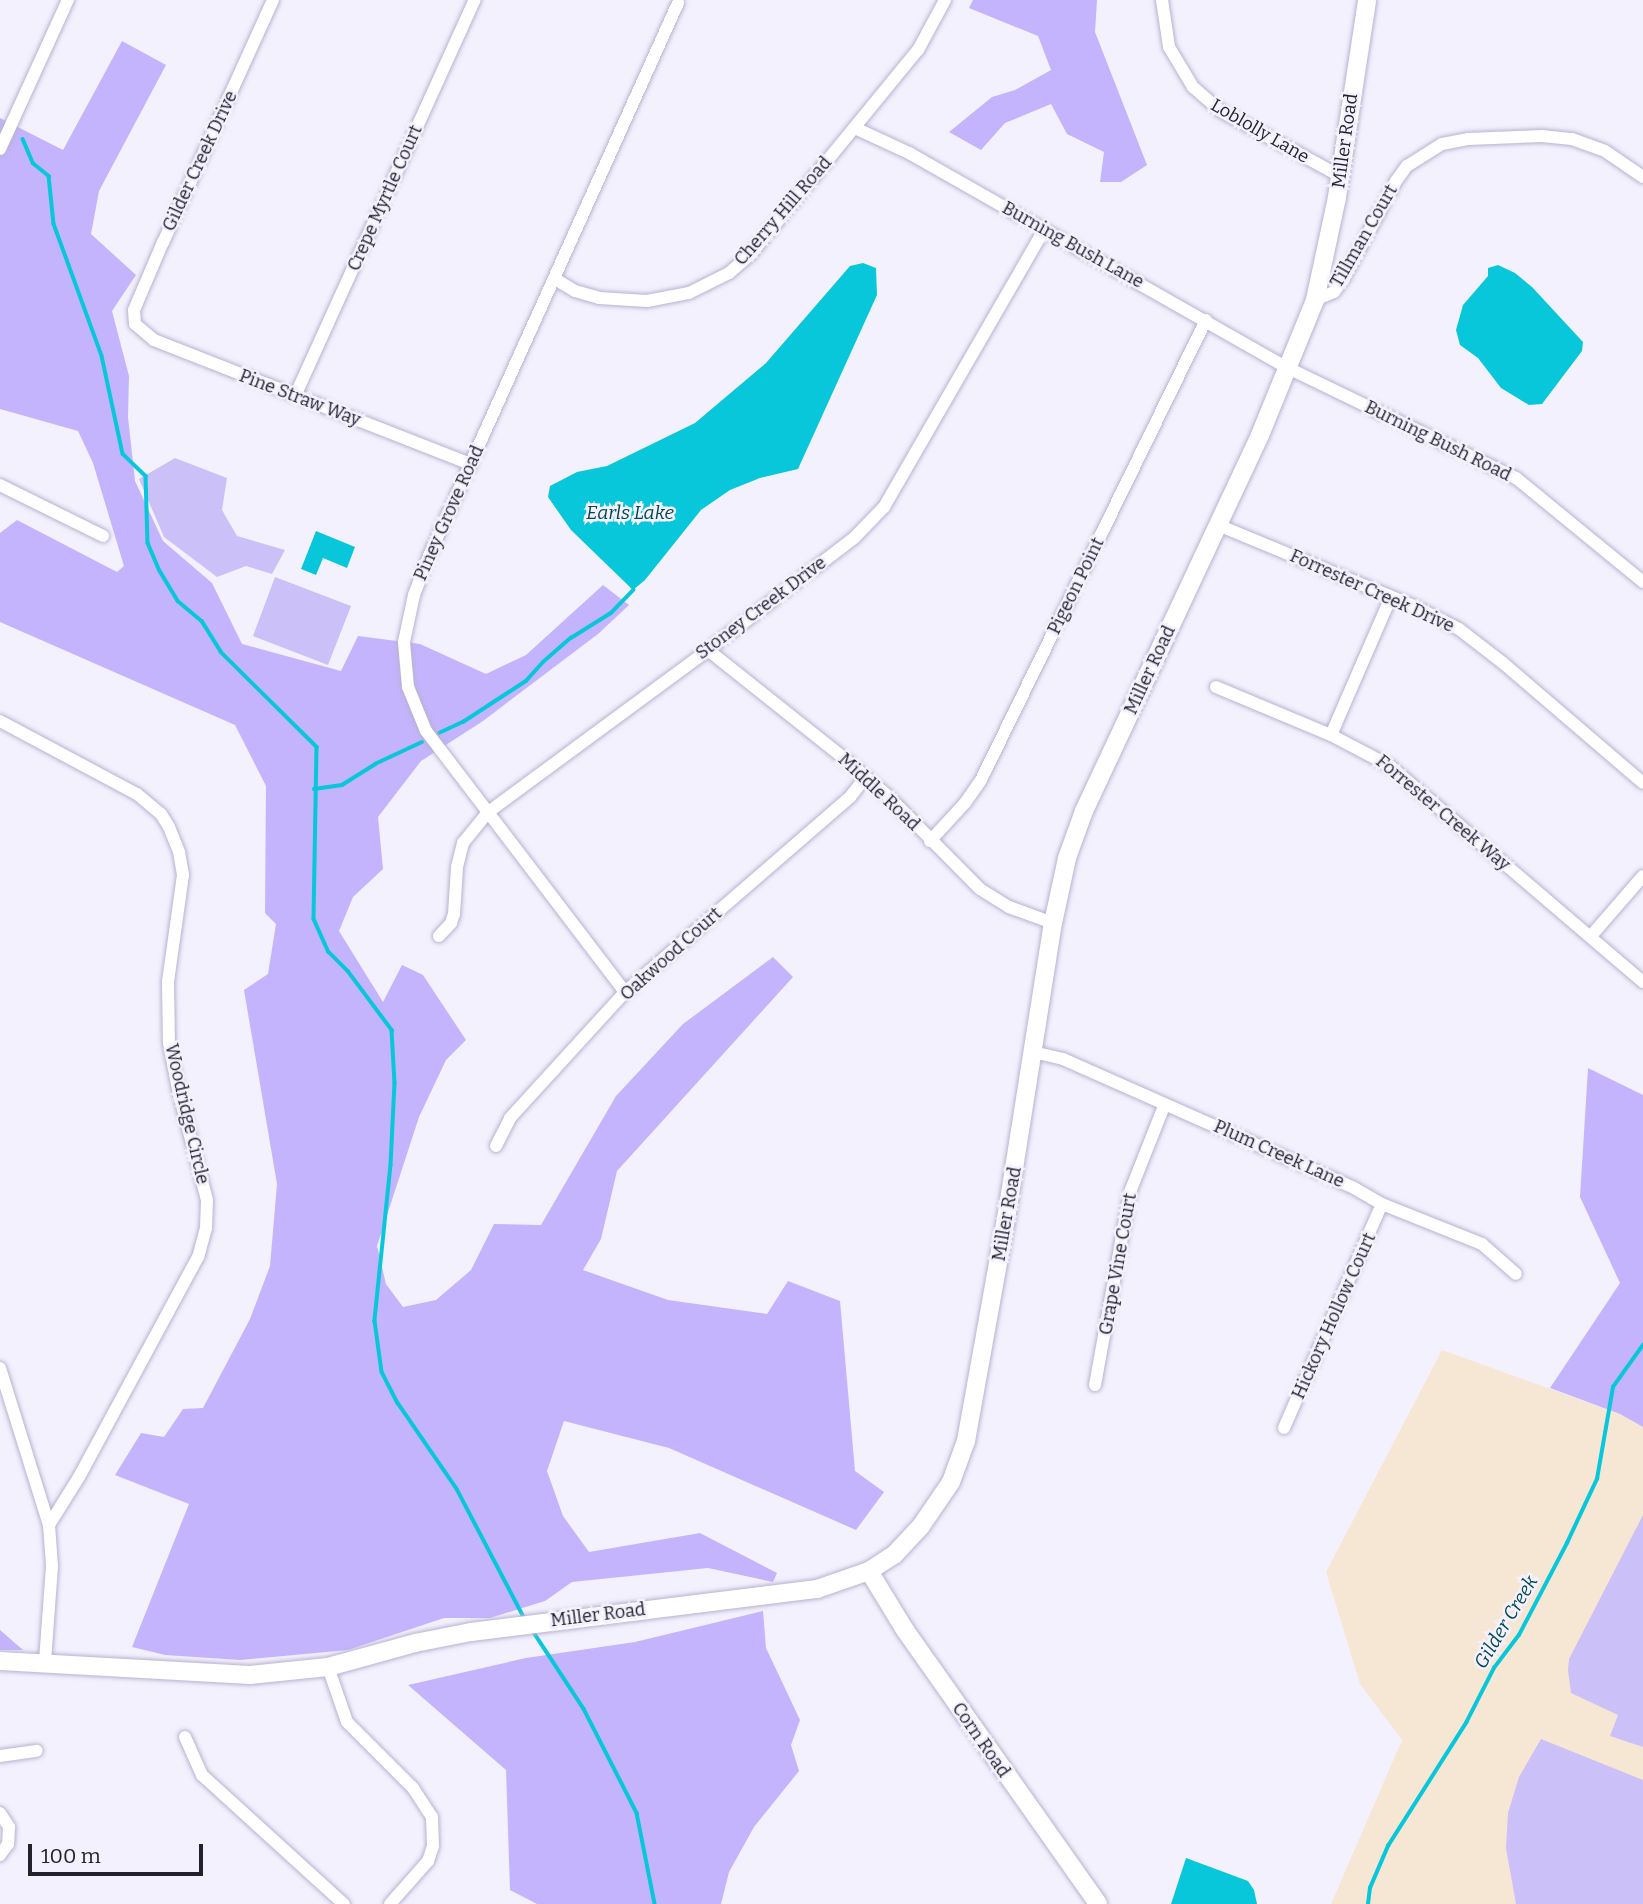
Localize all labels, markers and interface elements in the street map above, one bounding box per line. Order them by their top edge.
street label: Gilder Creek Drive [158,87,242,235]
street label: Miller Road [1328,92,1362,190]
street label: Loblolly Lane [1207,94,1313,168]
street label: Crepe Myrtle Court [343,122,427,274]
street label: Cherry Hill Road [730,152,836,270]
street label: Tillman Court [1326,181,1402,291]
street label: Burning Bush Lane [998,197,1148,293]
street label: Pine Straw Way [236,365,364,431]
street label: Burning Bush Road [1361,396,1515,486]
street label: Piney Grove Road [410,442,488,584]
water label: Earls Lake [586,502,674,524]
street label: Pigeon Point [1043,534,1109,638]
street label: Forrester Creek Drive [1287,545,1457,637]
street label: Stoney Creek Drive [692,552,830,664]
street label: Miller Road [1120,622,1180,718]
street label: Middle Road [834,749,924,835]
street label: Forrester Creek Way [1371,750,1515,876]
street label: Oakwood Court [616,903,726,1005]
street label: Woodridge Circle [160,1042,214,1186]
street label: Plum Creek Lane [1210,1116,1348,1192]
street label: Miller Road [988,1165,1026,1263]
street label: Grape Vine Court [1095,1191,1141,1337]
street label: Hickory Hollow Court [1288,1230,1380,1402]
water label: Gilder Creek [1469,1571,1543,1673]
street label: Miller Road [549,1598,647,1632]
street label: Corn Road [947,1698,1015,1782]
scale bar [32,1830,206,1874]
text: 100 m [41,1843,101,1869]

